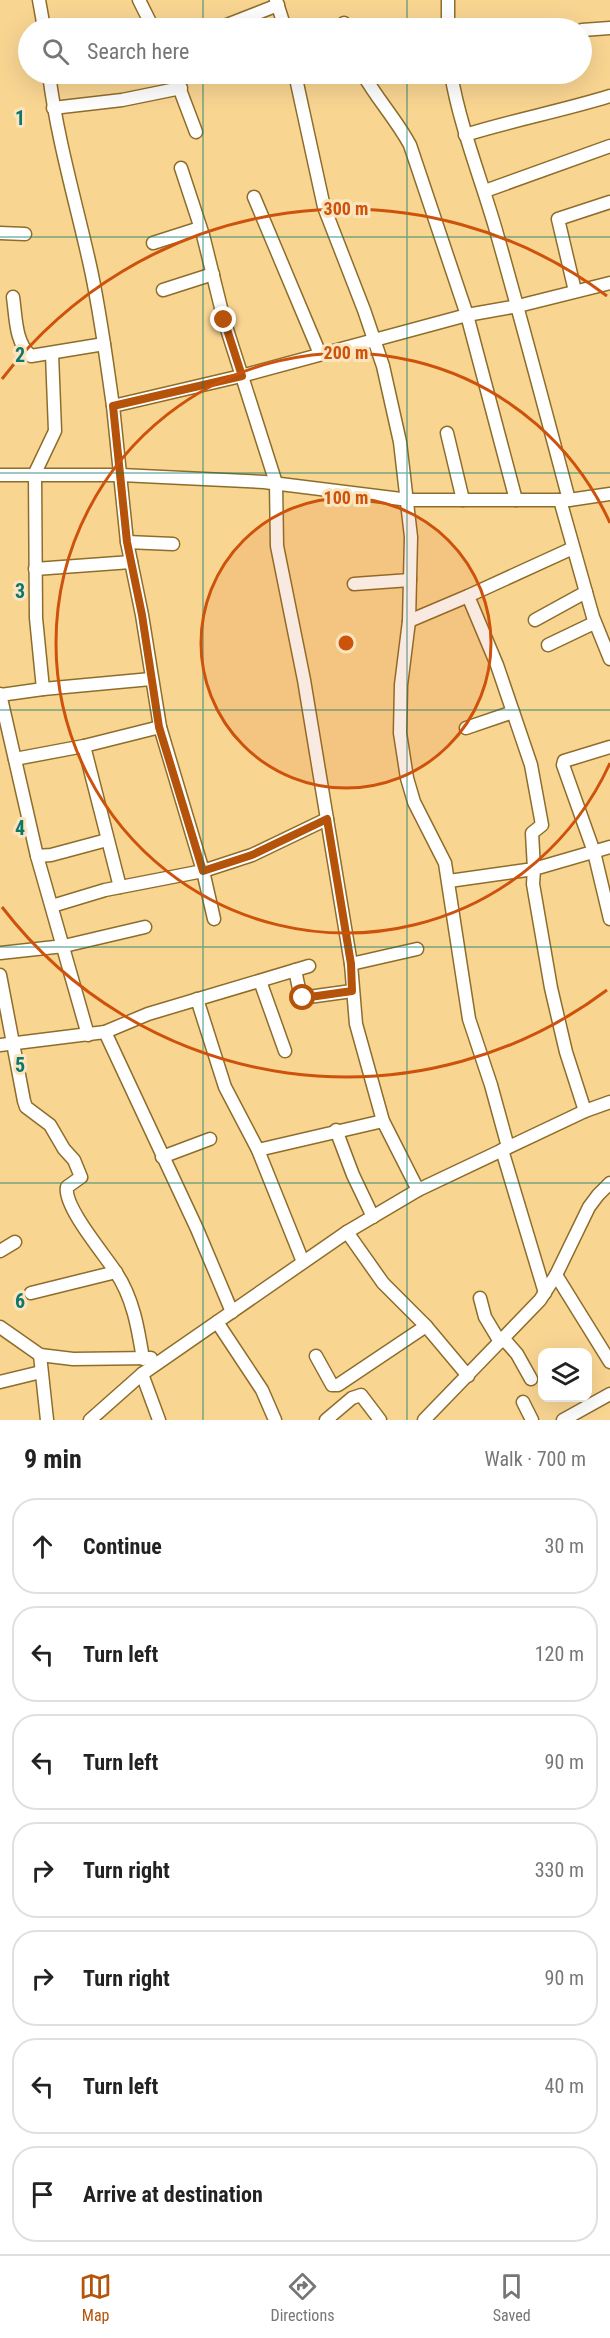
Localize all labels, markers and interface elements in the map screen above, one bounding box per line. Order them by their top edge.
search box [18,18,592,84]
icon: search [39,35,72,68]
text: Search here [87,39,189,64]
text: 1 [15,106,25,130]
text: 300 m [324,198,368,219]
route end [210,306,236,332]
text: 200 m [324,342,368,363]
text: 2 [15,343,25,367]
text: 100 m [324,487,368,508]
text: 3 [15,579,25,603]
centre of rings [336,633,356,653]
text: 4 [15,816,25,840]
route start [289,984,315,1010]
text: 5 [15,1053,25,1077]
text: 6 [15,1289,25,1313]
map controls [538,1348,592,1402]
button: layers [538,1348,592,1402]
text: 9 min [24,1444,82,1474]
text: Walk · 700 m [485,1447,586,1471]
icon: ahead [26,1530,59,1563]
text: Continue [83,1534,162,1559]
text: 30 m [545,1534,584,1558]
icon: left [26,1638,59,1671]
text: Turn left [83,1642,158,1667]
text: 120 m [535,1642,584,1666]
icon: left [26,1746,59,1779]
text: Turn left [83,1750,158,1775]
text: 90 m [545,1750,584,1774]
icon: right [26,1854,59,1887]
text: Turn right [83,1858,170,1883]
text: 330 m [535,1858,584,1882]
icon: right [26,1962,59,1995]
text: Turn right [83,1966,170,1991]
text: 90 m [545,1966,584,1990]
icon: left [26,2070,59,2103]
text: Turn left [83,2074,158,2099]
text: 40 m [545,2074,584,2098]
icon: arrive [26,2178,59,2211]
text: Arrive at destination [83,2182,263,2207]
tab: Map [79,2270,112,2325]
tab: Directions [271,2270,334,2325]
tab: Saved [493,2270,531,2325]

